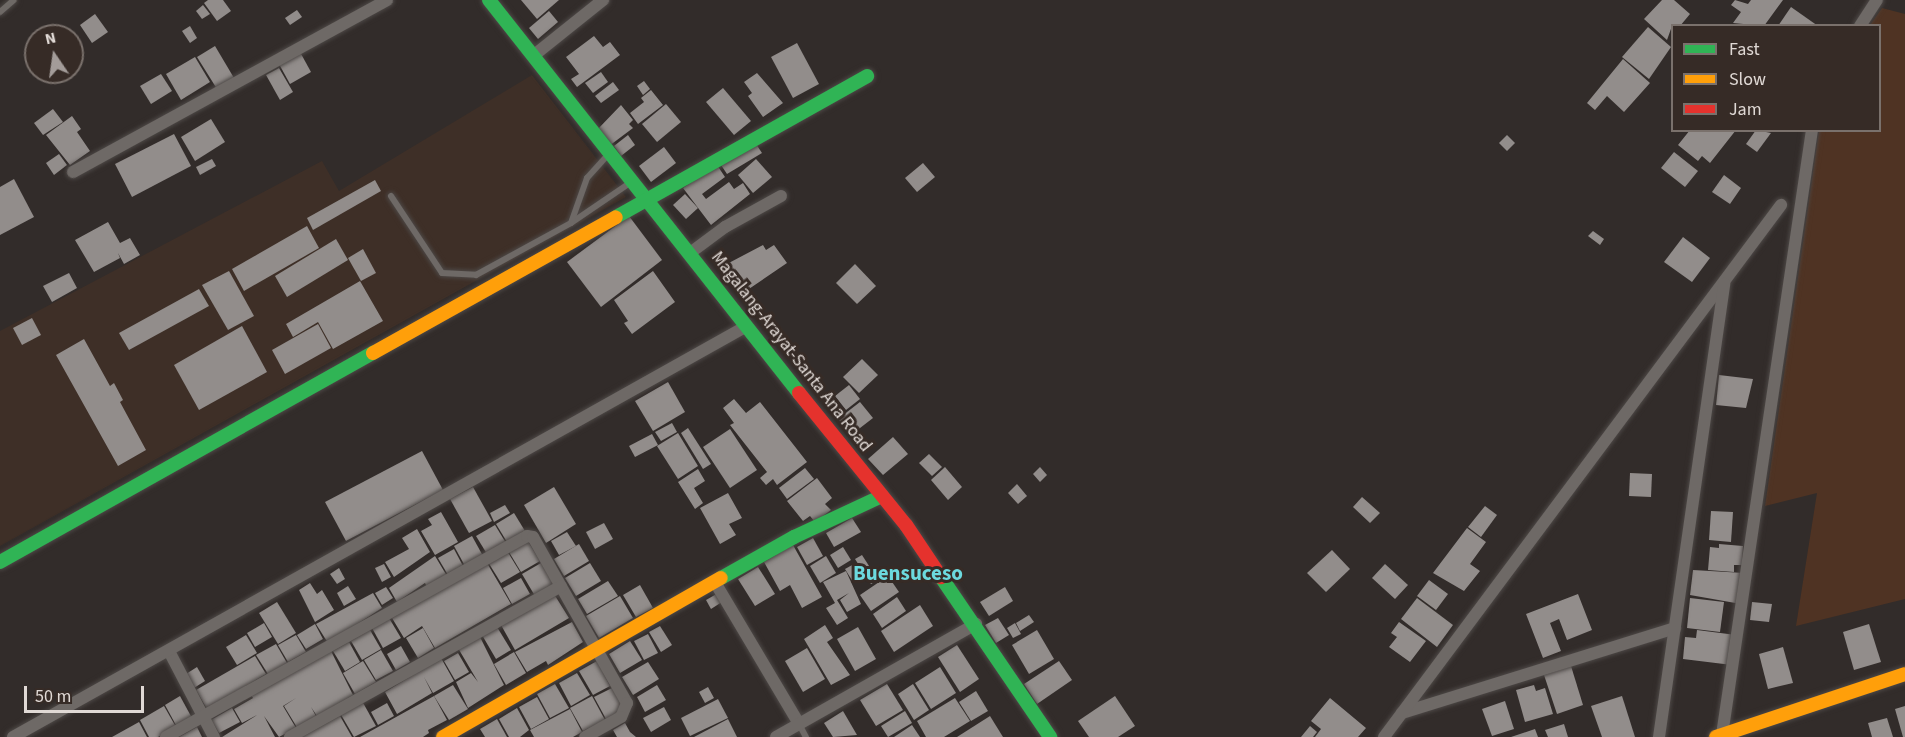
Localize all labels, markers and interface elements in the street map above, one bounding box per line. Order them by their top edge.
north arrow [24,24,84,84]
legend [1671,24,1881,132]
text: N [43,26,58,50]
text: Fast [1729,37,1760,62]
text: Slow [1729,67,1766,92]
text: Jam [1729,97,1762,122]
street label: Magalang-Arayat-Santa Ana Road [706,247,876,457]
district label: Buensuceso [853,560,963,586]
scale bar [27,674,147,712]
text: 50 m [35,684,71,709]

